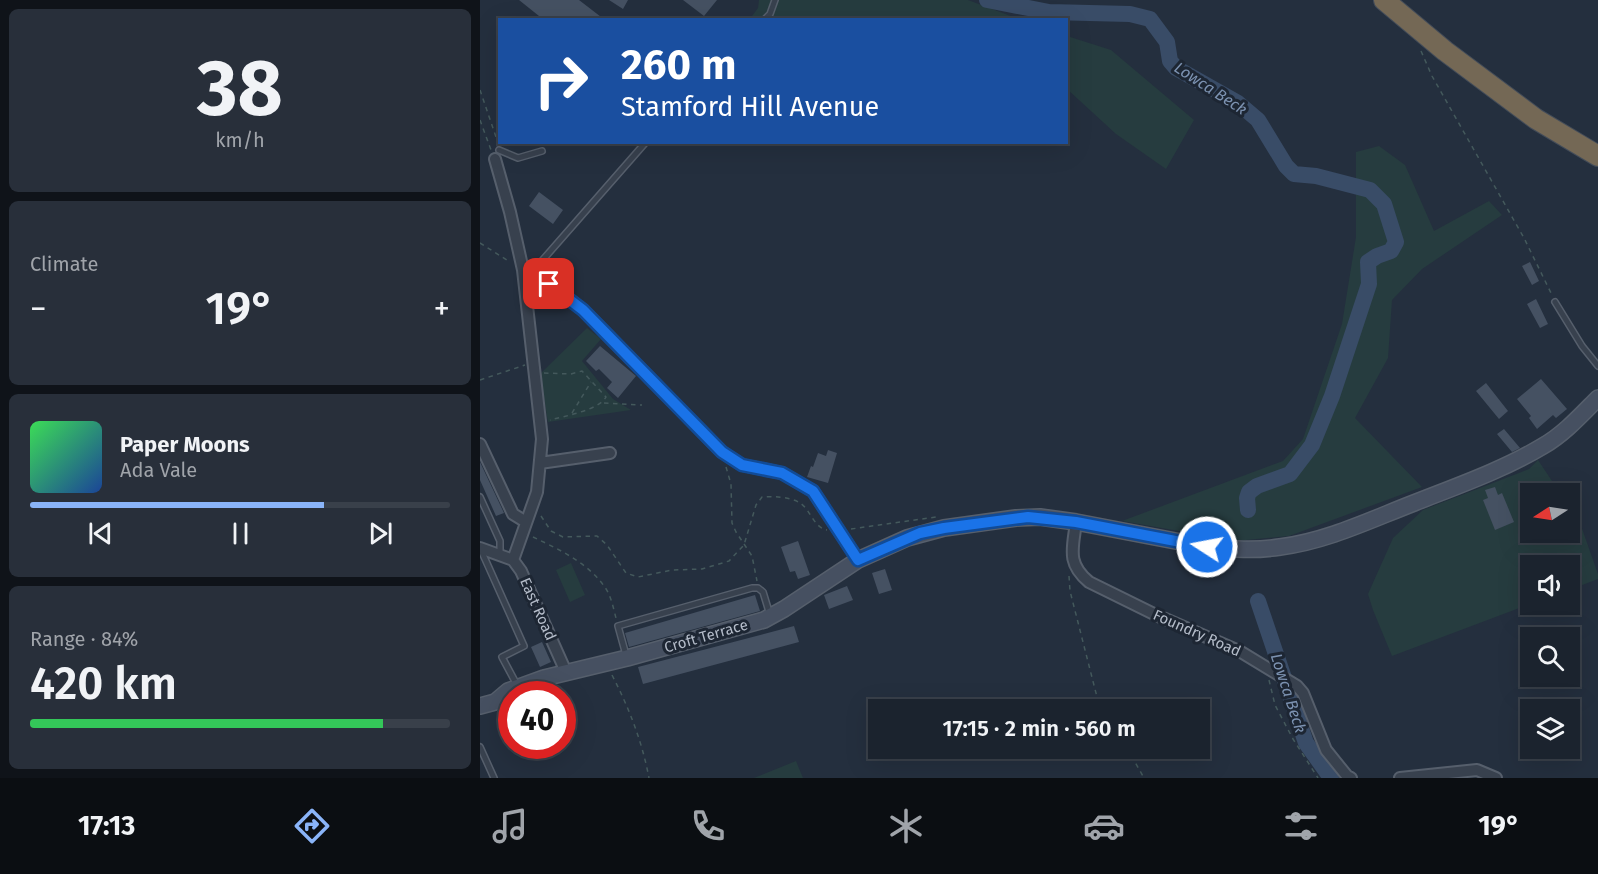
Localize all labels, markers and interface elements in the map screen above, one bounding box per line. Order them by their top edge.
text: 260 m [621,40,736,90]
text: 38 [197,42,283,136]
icon: right [522,42,600,120]
water label: Lowca Beck [1171,58,1251,119]
text: Stamford Hill Avenue [621,91,879,123]
text: km/h [215,128,265,152]
text: Climate [30,252,98,276]
pin [523,258,574,309]
icon: arrive [532,267,565,300]
text: 19° [206,282,274,336]
text: − [30,289,47,329]
text: + [434,289,450,329]
text: Paper Moons [120,431,250,458]
text: Ada Vale [120,458,197,482]
north arrow [1520,483,1580,543]
map controls [1520,483,1580,759]
position arrow [1175,515,1239,579]
icon: previous [84,517,117,550]
icon: pause [224,517,257,550]
icon: next [364,517,397,550]
button: sound [1520,555,1580,615]
street label: East Road [516,575,560,643]
street label: Foundry Road [1150,606,1244,660]
street label: Croft Terrace [662,615,750,657]
text: Range · 84% [30,627,138,651]
button: search [1520,627,1580,687]
water label: Lowca Beck [1267,651,1310,736]
text: 420 km [30,657,177,711]
speed limit sign: 40 [498,681,576,759]
button: layers [1520,699,1580,759]
text: 17:15 · 2 min · 560 m [942,715,1136,742]
icon: directions [291,805,333,847]
icon: music [489,805,531,847]
icon: phone [687,805,729,847]
icon: climate [885,805,927,847]
icon: car [1083,805,1125,847]
icon: filters [1280,805,1322,847]
text: 17:13 [78,810,135,842]
text: 19° [1478,810,1520,842]

